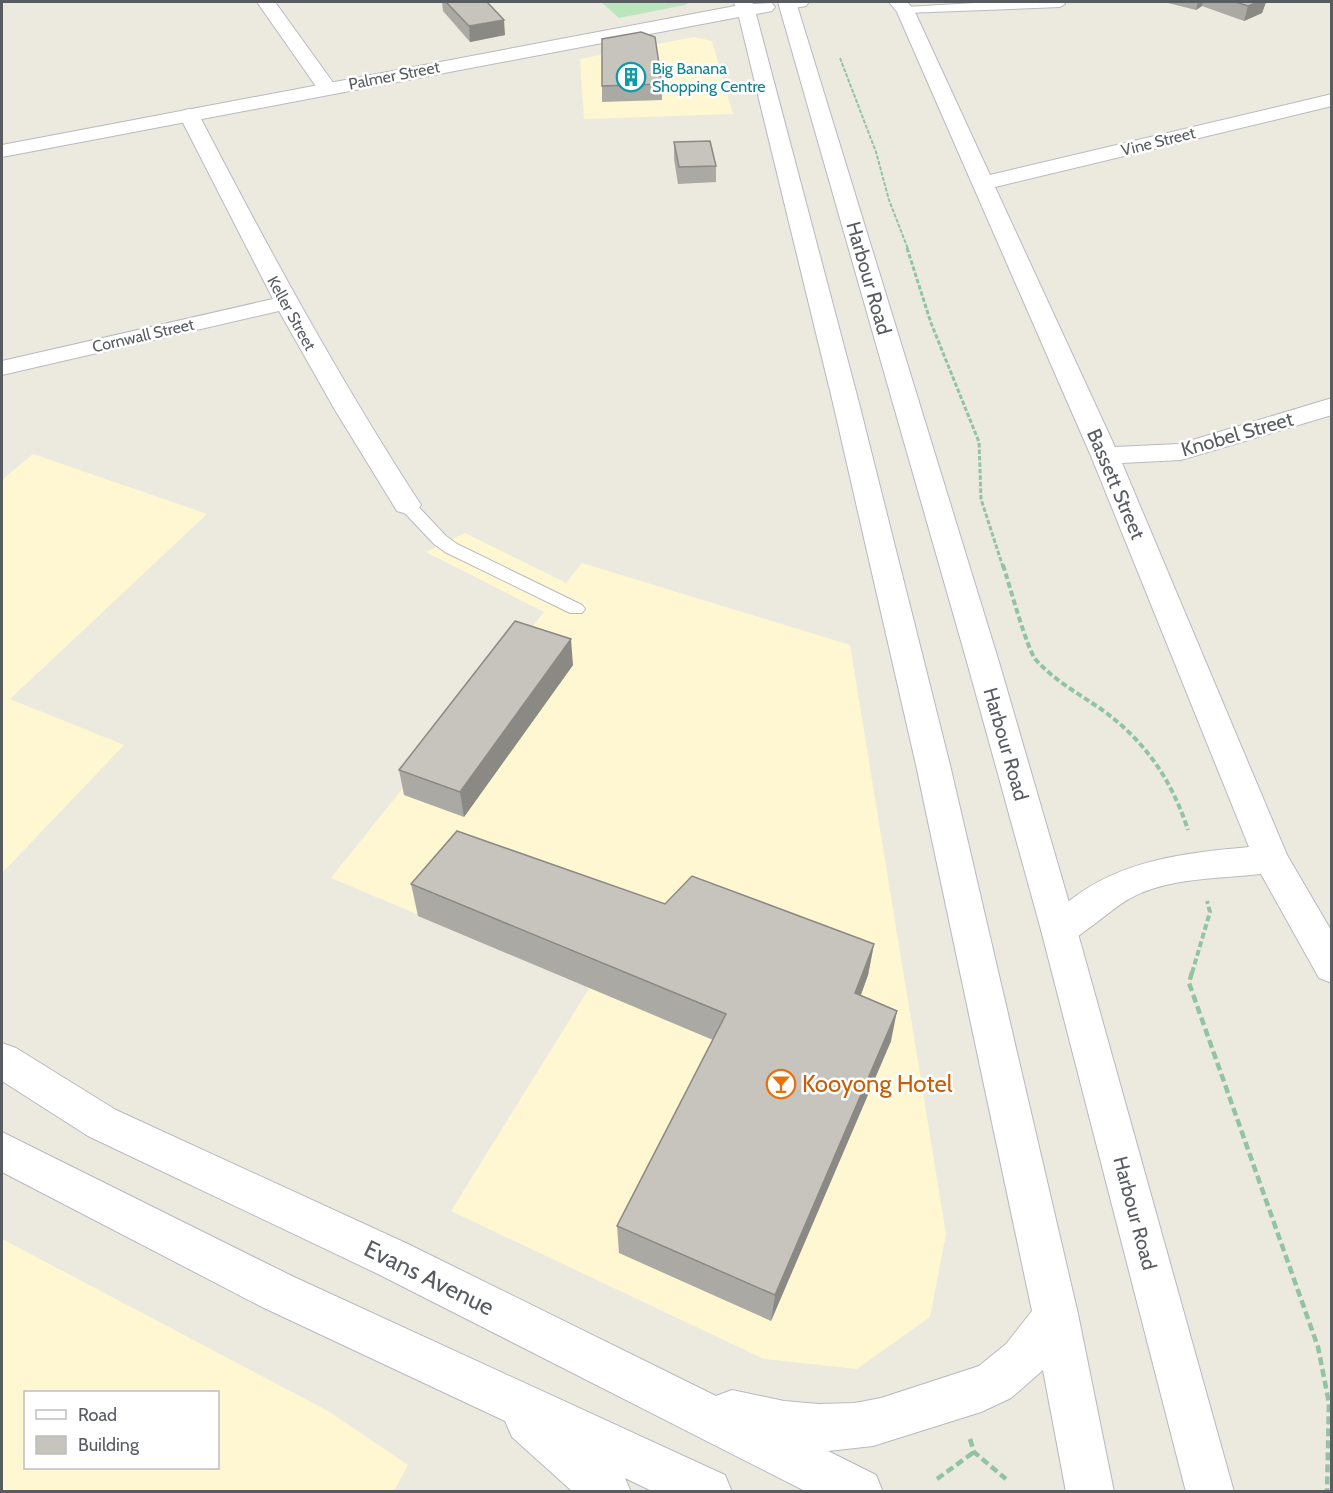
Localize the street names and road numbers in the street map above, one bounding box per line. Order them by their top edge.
street label: Palmer Street [347,57,442,94]
street label: Vine Street [1119,123,1198,160]
street label: Harbour Road [841,219,897,337]
street label: Keller Street [263,273,320,354]
street label: Cornwall Street [90,314,196,356]
street label: Knobel Street [1178,406,1296,461]
street label: Bassett Street [1082,425,1150,543]
street label: Harbour Road [978,685,1034,803]
street label: Harbour Road [1108,1154,1162,1272]
street label: Evans Avenue [360,1234,499,1321]

